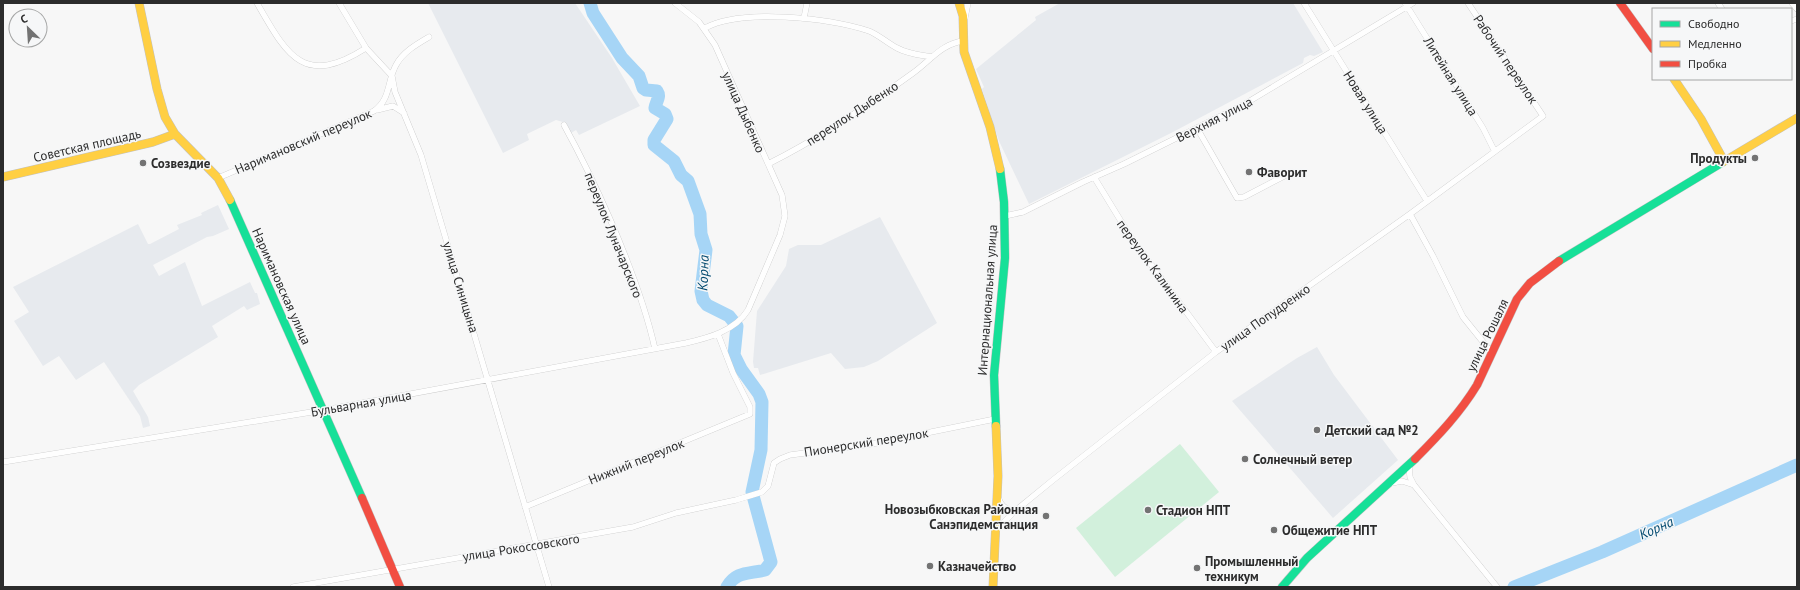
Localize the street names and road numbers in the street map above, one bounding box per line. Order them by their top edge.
street label: Рабочий переулок [1470,11,1542,108]
street label: Литейная улица [1419,33,1482,119]
street label: Новая улица [1339,67,1392,137]
street label: улица Дыбенко [718,69,769,155]
street label: переулок Дыбенко [803,77,902,150]
street label: Верхняя улица [1173,93,1255,146]
street label: Наримановский переулок [232,105,375,178]
street label: Советская площадь [32,125,143,166]
street label: переулок Луначарского [581,170,646,300]
street label: переулок Калинина [1113,216,1192,316]
street label: Интернациональная улица [974,224,1001,376]
street label: Наримановская улица [248,225,315,347]
street label: улица Синицына [439,240,482,335]
street label: улица Попудренко [1217,280,1313,355]
street label: улица Рошаля [1462,296,1512,374]
street label: Бульварная улица [310,386,413,421]
street label: Пионерский переулок [803,424,930,461]
street label: Нижний переулок [586,434,687,488]
street label: улица Рокоссовского [461,530,581,565]

